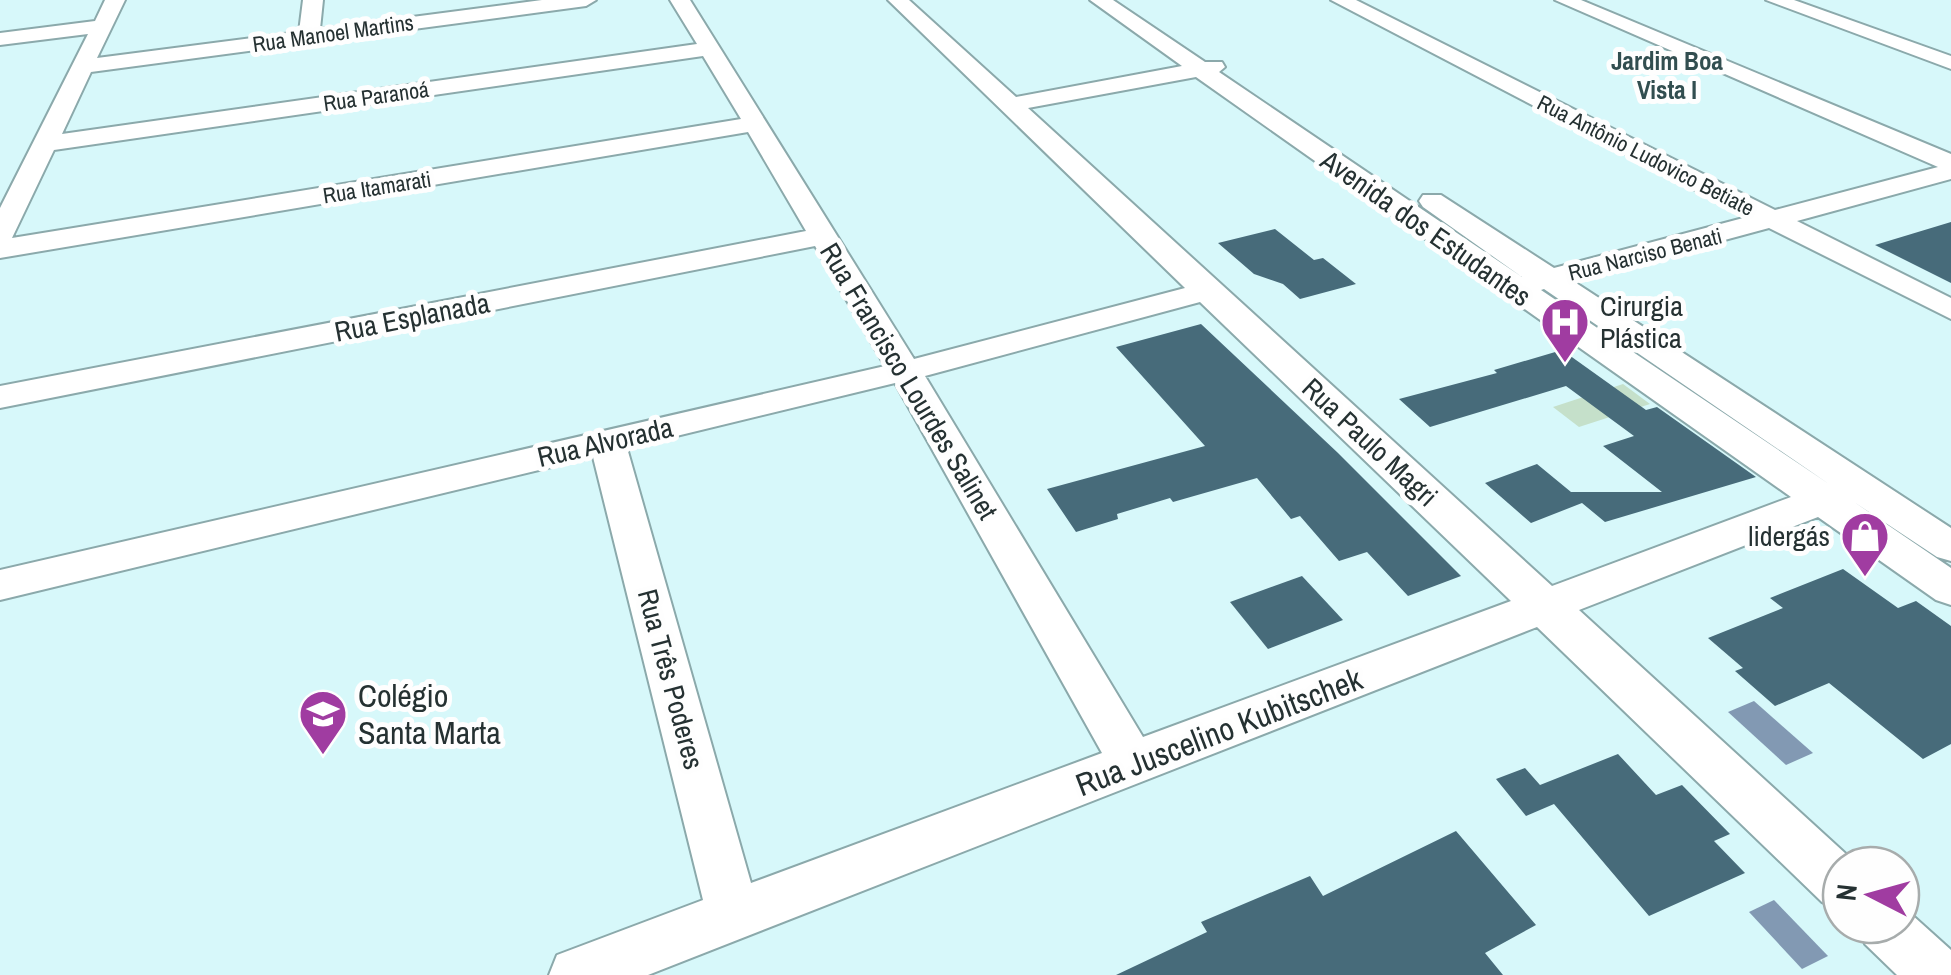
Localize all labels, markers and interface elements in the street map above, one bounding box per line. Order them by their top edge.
street label: Rua Manoel Martins [250,7,416,59]
district label: Jardim Boa Vista I [1611,44,1723,107]
street label: Rua Paranoá [321,74,431,118]
street label: Rua Antônio Ludovico Betiate [1532,87,1760,223]
street label: Avenida dos Estudantes [1312,141,1539,315]
street label: Rua Itamarati [321,164,433,210]
street label: Rua Narciso Benati [1565,220,1725,288]
street label: Rua Francisco Lourdes Salinet [811,236,1007,526]
street label: Rua Esplanada [331,283,493,351]
place label: Cirurgia Plástica [1600,287,1683,357]
hospital icon: Cirurgia Plástica [1539,296,1591,364]
street label: Rua Paulo Magri [1294,369,1446,515]
street label: Rua Alvorada [534,408,677,476]
shop icon: lidergás [1839,510,1891,578]
place label: lidergás [1748,517,1830,555]
street label: Rua Três Poderes [629,585,713,773]
street label: Rua Juscelino Kubitschek [1069,657,1369,806]
place label: Colégio Santa Marta [358,674,501,754]
school or university icon: Colégio Santa Marta [297,688,349,756]
north arrow [1821,845,1921,945]
text: N [1826,882,1866,903]

